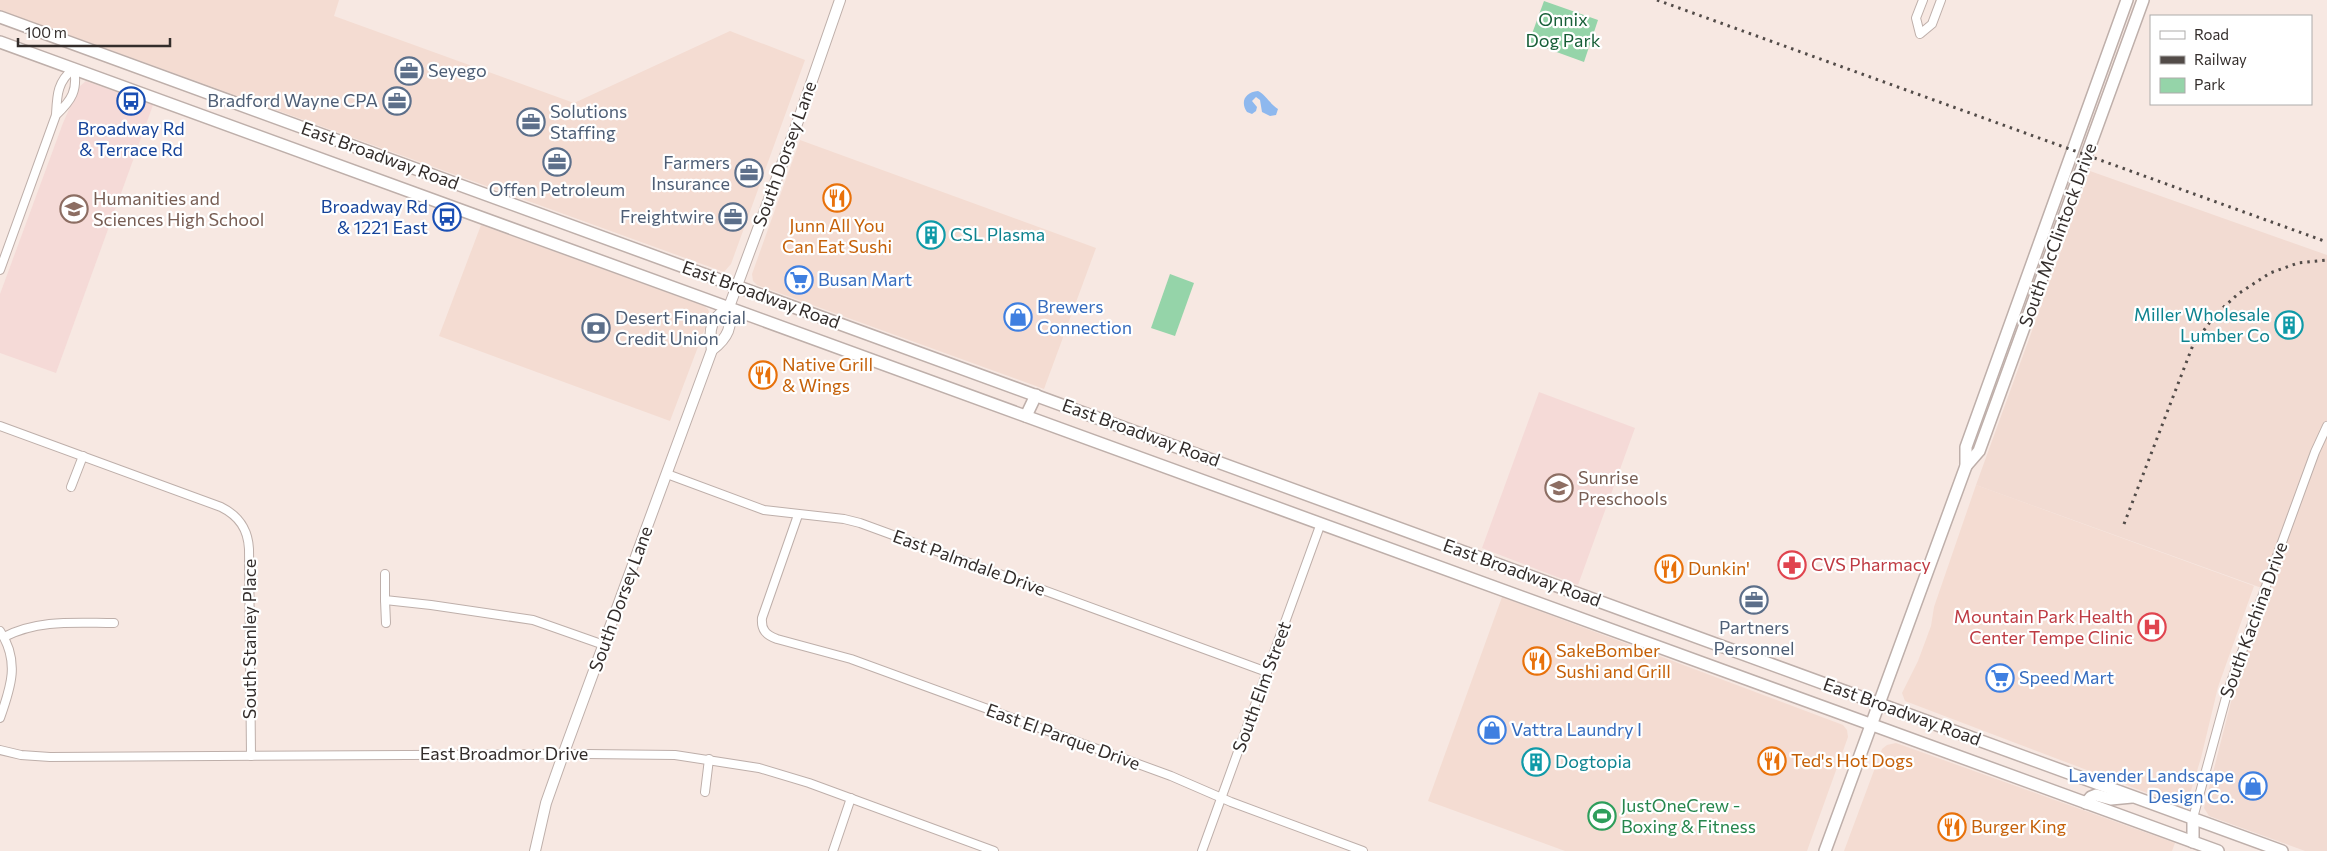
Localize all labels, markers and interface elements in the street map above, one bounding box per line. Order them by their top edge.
park label: Onnix Dog Park [1526,8,1601,51]
scale bar [18,15,170,47]
legend [2150,15,2312,105]
text: 100 m [25,23,67,41]
text: Road [2194,25,2229,43]
text: Railway [2194,50,2247,68]
office icon: Seyego [394,56,424,86]
place label: Seyego [428,59,487,81]
text: Park [2194,75,2225,93]
street label: South Dorsey Lane [748,78,821,229]
bus stop icon: Broadway Rd & Terrace Rd [116,86,146,116]
office icon: Bradford Wayne CPA [382,86,412,116]
place label: Bradford Wayne CPA [207,89,378,111]
place label: Solutions Staffing [550,100,627,143]
office icon: Solutions Staffing [516,107,546,137]
street label: East Broadway Road [298,116,462,194]
place label: Broadway Rd & Terrace Rd [77,117,185,160]
street label: South McClintock Drive [2014,140,2101,330]
office icon: Offen Petroleum [542,147,572,177]
place label: Farmers Insurance [651,151,730,194]
office icon: Farmers Insurance [734,158,764,188]
place label: Offen Petroleum [489,178,625,200]
restaurant icon: Junn All You Can Eat Sushi [822,183,852,213]
place label: Humanities and Sciences High School [93,187,264,230]
school or university icon: Humanities and Sciences High School [59,194,89,224]
place label: Broadway Rd & 1221 East [321,195,428,238]
bus stop icon: Broadway Rd & 1221 East [432,202,462,232]
office icon: Freightwire [718,202,748,232]
place label: Freightwire [620,205,714,227]
place label: Junn All You Can Eat Sushi [782,214,892,257]
building icon: CSL Plasma [916,220,946,250]
place label: CSL Plasma [950,223,1045,245]
street label: East Broadway Road [679,255,843,333]
supermarket icon: Busan Mart [784,265,814,295]
place label: Busan Mart [818,268,912,290]
place label: Brewers Connection [1037,295,1132,338]
shop icon: Brewers Connection [1003,302,1033,332]
place label: Miller Wholesale Lumber Co [2134,303,2270,346]
place label: Desert Financial Credit Union [615,306,746,349]
building icon: Miller Wholesale Lumber Co [2274,310,2304,340]
bank icon: Desert Financial Credit Union [581,313,611,343]
place label: Native Grill & Wings [782,353,873,396]
restaurant icon: Native Grill & Wings [748,360,778,390]
street label: East Broadway Road [1059,393,1223,471]
place label: Sunrise Preschools [1578,466,1667,509]
school or university icon: Sunrise Preschools [1544,473,1574,503]
street label: South Dorsey Lane [584,523,657,674]
street label: East Palmdale Drive [890,524,1049,600]
street label: East Broadway Road [1440,533,1604,611]
street label: South Kachina Drive [2215,539,2292,701]
pharmacy icon: CVS Pharmacy [1777,550,1807,580]
place label: CVS Pharmacy [1811,553,1931,575]
restaurant icon: Dunkin' [1654,554,1684,584]
place label: Dunkin' [1688,557,1750,579]
street label: South Stanley Place [238,559,260,719]
office icon: Partners Personnel [1739,585,1769,615]
place label: Mountain Park Health Center Tempe Clinic [1954,605,2133,648]
hospital icon: Mountain Park Health Center Tempe Clinic [2137,612,2167,642]
place label: Partners Personnel [1713,616,1795,659]
street label: South Elm Street [1227,618,1295,755]
place label: SakeBomber Sushi and Grill [1556,639,1671,682]
restaurant icon: SakeBomber Sushi and Grill [1522,646,1552,676]
supermarket icon: Speed Mart [1985,663,2015,693]
place label: Speed Mart [2019,666,2114,688]
street label: East Broadway Road [1820,672,1984,750]
street label: East El Parque Drive [983,698,1143,774]
shop icon: Vattra Laundry I [1477,715,1507,745]
place label: Vattra Laundry I [1511,718,1642,740]
street label: East Broadmor Drive [420,742,588,764]
restaurant icon: Ted's Hot Dogs [1757,746,1787,776]
building icon: Dogtopia [1521,747,1551,777]
place label: Ted's Hot Dogs [1791,749,1913,771]
place label: Dogtopia [1555,750,1631,772]
place label: Lavender Landscape Design Co. [2068,764,2234,807]
shop icon: Lavender Landscape Design Co. [2238,771,2268,801]
place label: JustOneCrew - Boxing & Fitness [1621,794,1756,837]
sports icon: JustOneCrew - Boxing & Fitness [1587,801,1617,831]
restaurant icon: Burger King [1937,812,1967,842]
place label: Burger King [1971,815,2067,837]

